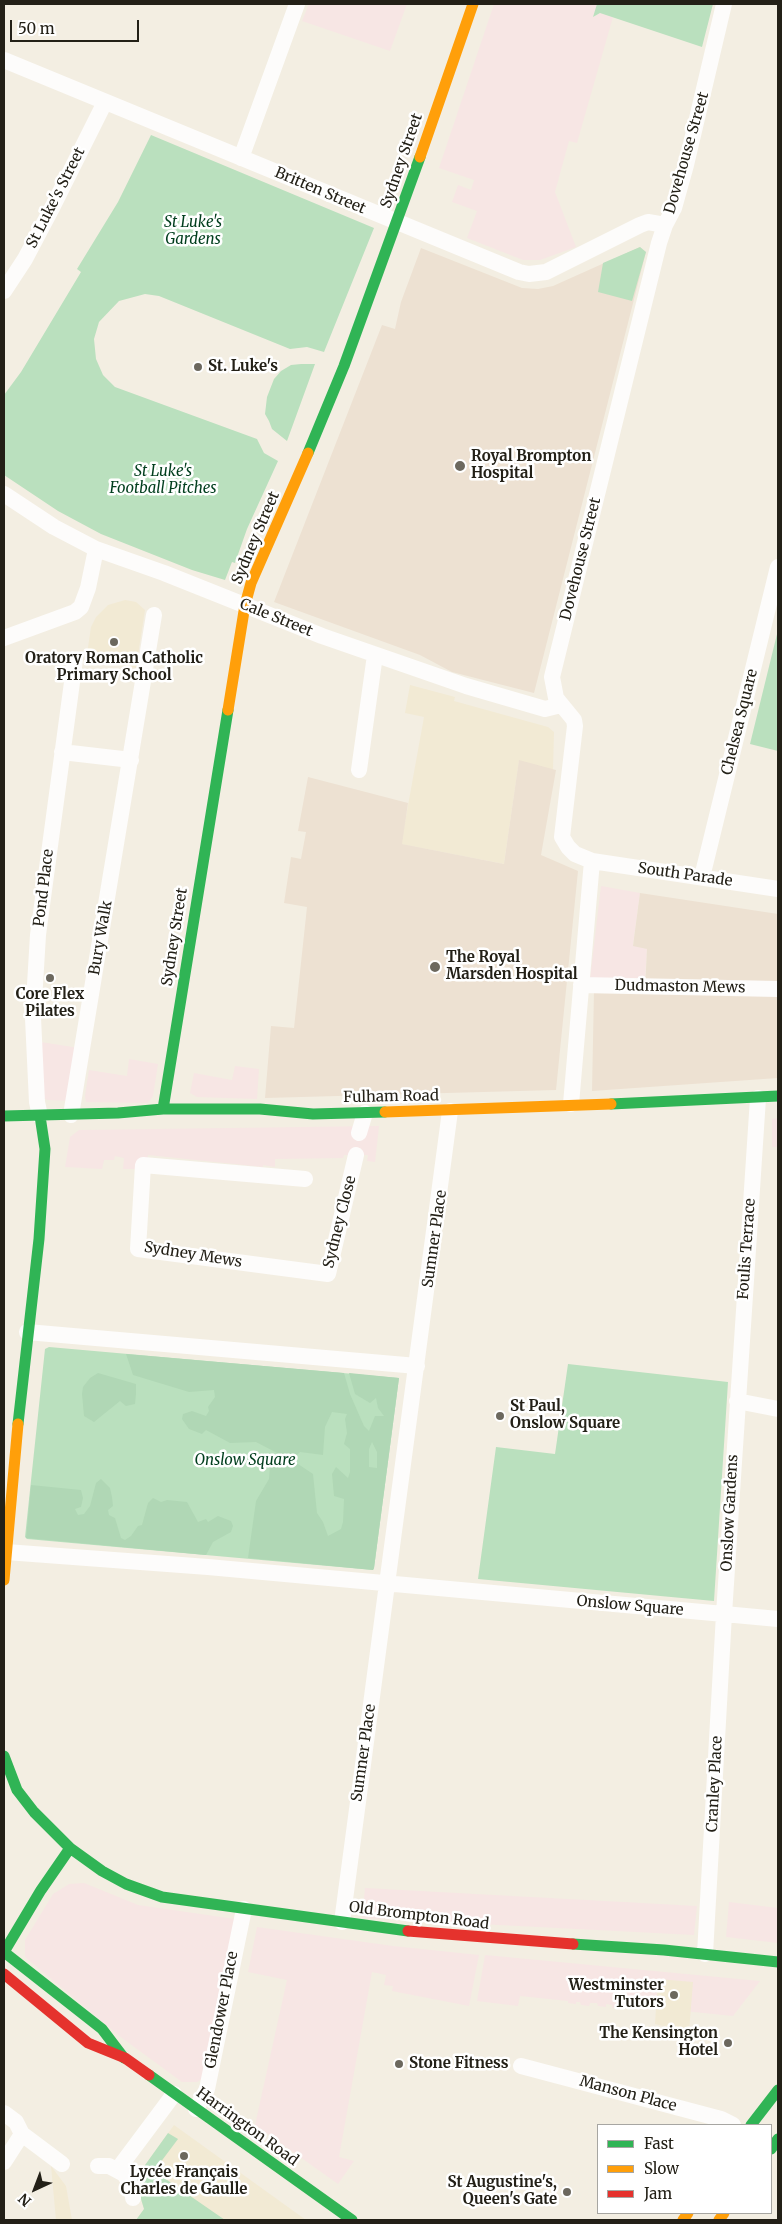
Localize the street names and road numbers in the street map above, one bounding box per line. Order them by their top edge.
street label: Dovehouse Street [661,90,713,216]
street label: Sydney Street [377,111,427,211]
street label: St Luke's Street [23,145,89,251]
street label: Britten Street [272,164,368,218]
street label: Sydney Street [228,489,284,587]
street label: Dovehouse Street [557,496,605,622]
street label: Cale Street [237,595,315,641]
street label: Chelsea Square [718,667,762,777]
street label: Pond Place [30,848,58,928]
street label: South Parade [636,859,734,891]
street label: Sydney Street [158,887,192,987]
street label: Bury Walk [86,899,116,977]
street label: Dudmaston Mews [614,977,746,997]
street label: Fulham Road [343,1087,439,1107]
street label: Sydney Close [320,1174,360,1270]
street label: Sumner Place [419,1189,451,1289]
street label: Foulis Terrace [734,1198,760,1300]
street label: Sydney Mews [143,1238,243,1272]
street label: Onslow Gardens [718,1454,742,1572]
street label: Onslow Square [576,1592,684,1620]
street label: Sumner Place [348,1703,380,1803]
street label: Cranley Place [703,1735,727,1833]
street label: Old Brompton Road [348,1898,490,1934]
street label: Glendower Place [202,1950,242,2070]
street label: Manson Place [577,2072,679,2116]
street label: Harrington Road [193,2084,301,2170]

